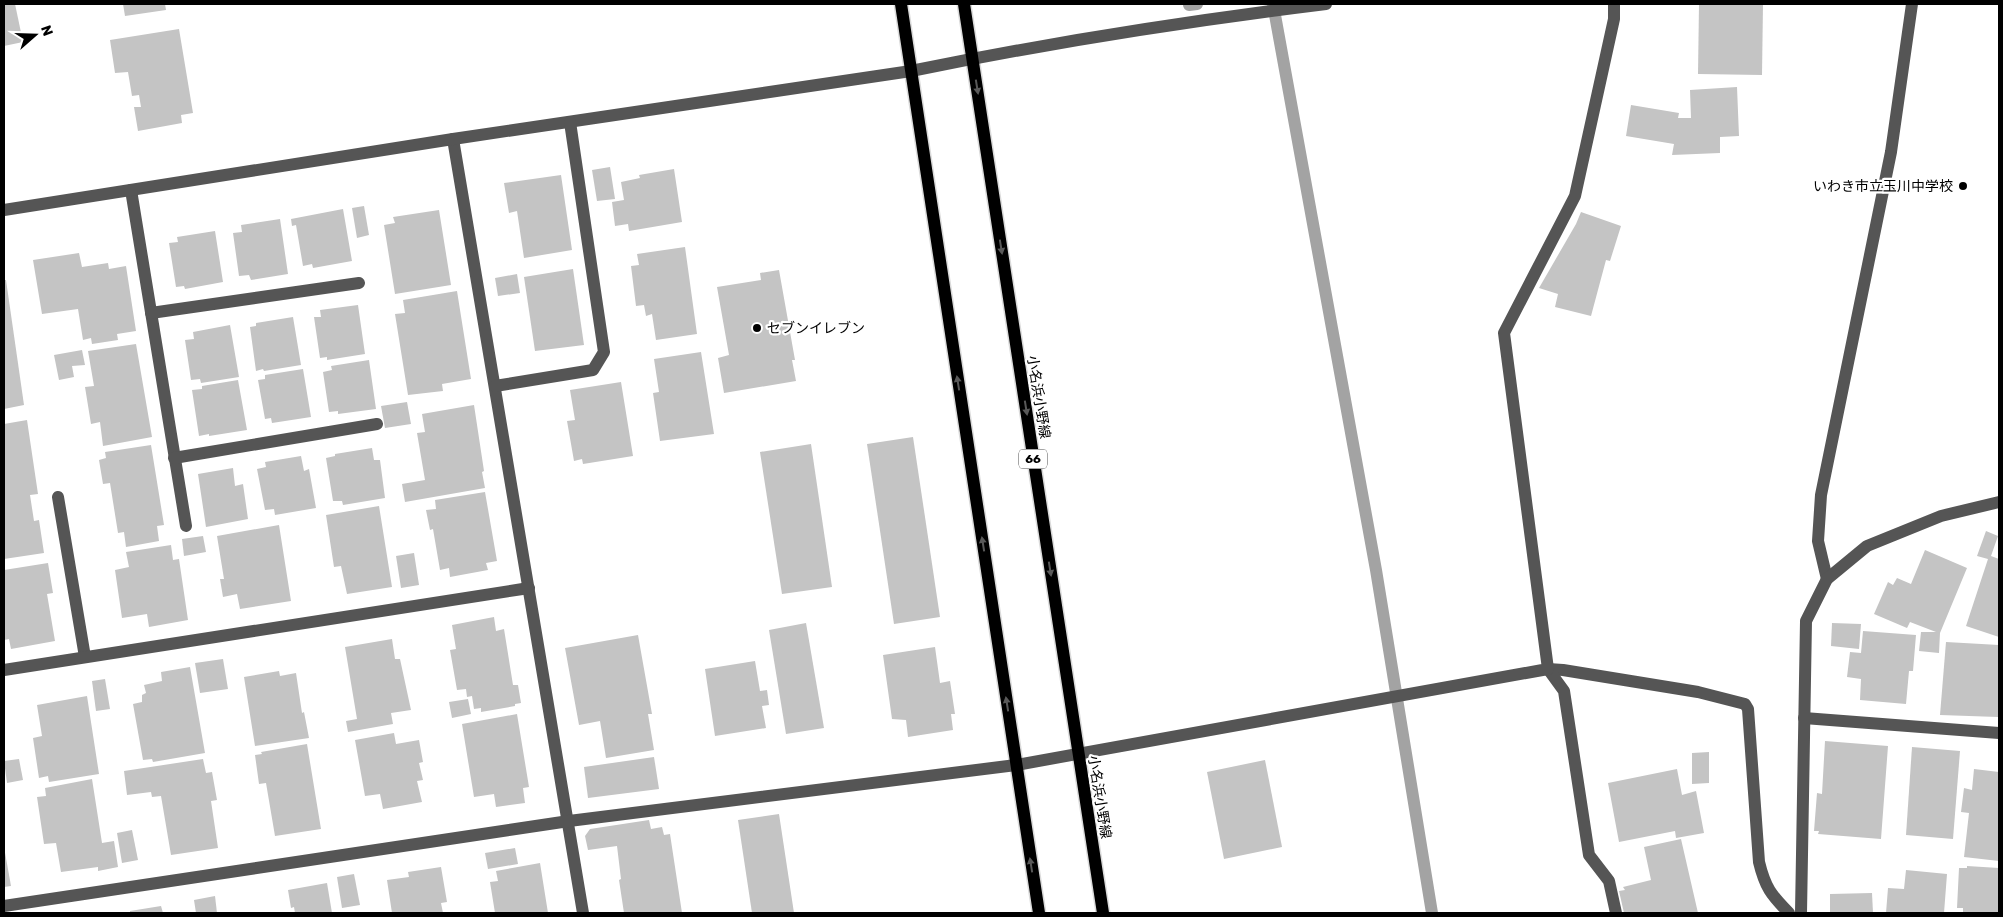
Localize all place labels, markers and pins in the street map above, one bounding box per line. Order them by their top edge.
place label: いわき市立玉川中学校 [1813,178,1953,195]
marker: いわき市立玉川中学校 [1957,180,1969,192]
place label: セブンイレブン [767,320,865,337]
marker: セブンイレブン [751,322,763,334]

